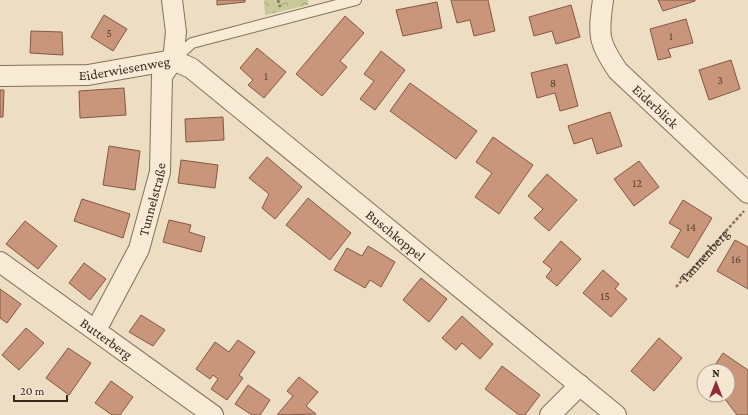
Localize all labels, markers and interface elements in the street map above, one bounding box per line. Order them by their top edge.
house number: 5 [106,26,112,40]
house number: 1 [669,29,673,43]
street label: Eiderwiesenweg [79,53,171,83]
house number: 1 [264,69,268,83]
house number: 3 [717,73,723,87]
house number: 8 [550,76,556,90]
street label: Eiderblick [629,81,682,132]
street label: Tunnelstraße [135,163,169,238]
house number: 12 [632,176,642,190]
street label: Buschkoppel [363,206,429,264]
house number: 14 [686,220,696,234]
street label: Tannenberg [676,225,733,286]
house number: 16 [731,252,741,266]
house number: 15 [600,289,610,303]
street label: Butterberg [77,314,136,363]
north arrow [696,363,736,403]
text: N [712,367,720,379]
scale bar [14,377,67,403]
text: 20 m [20,384,45,398]

